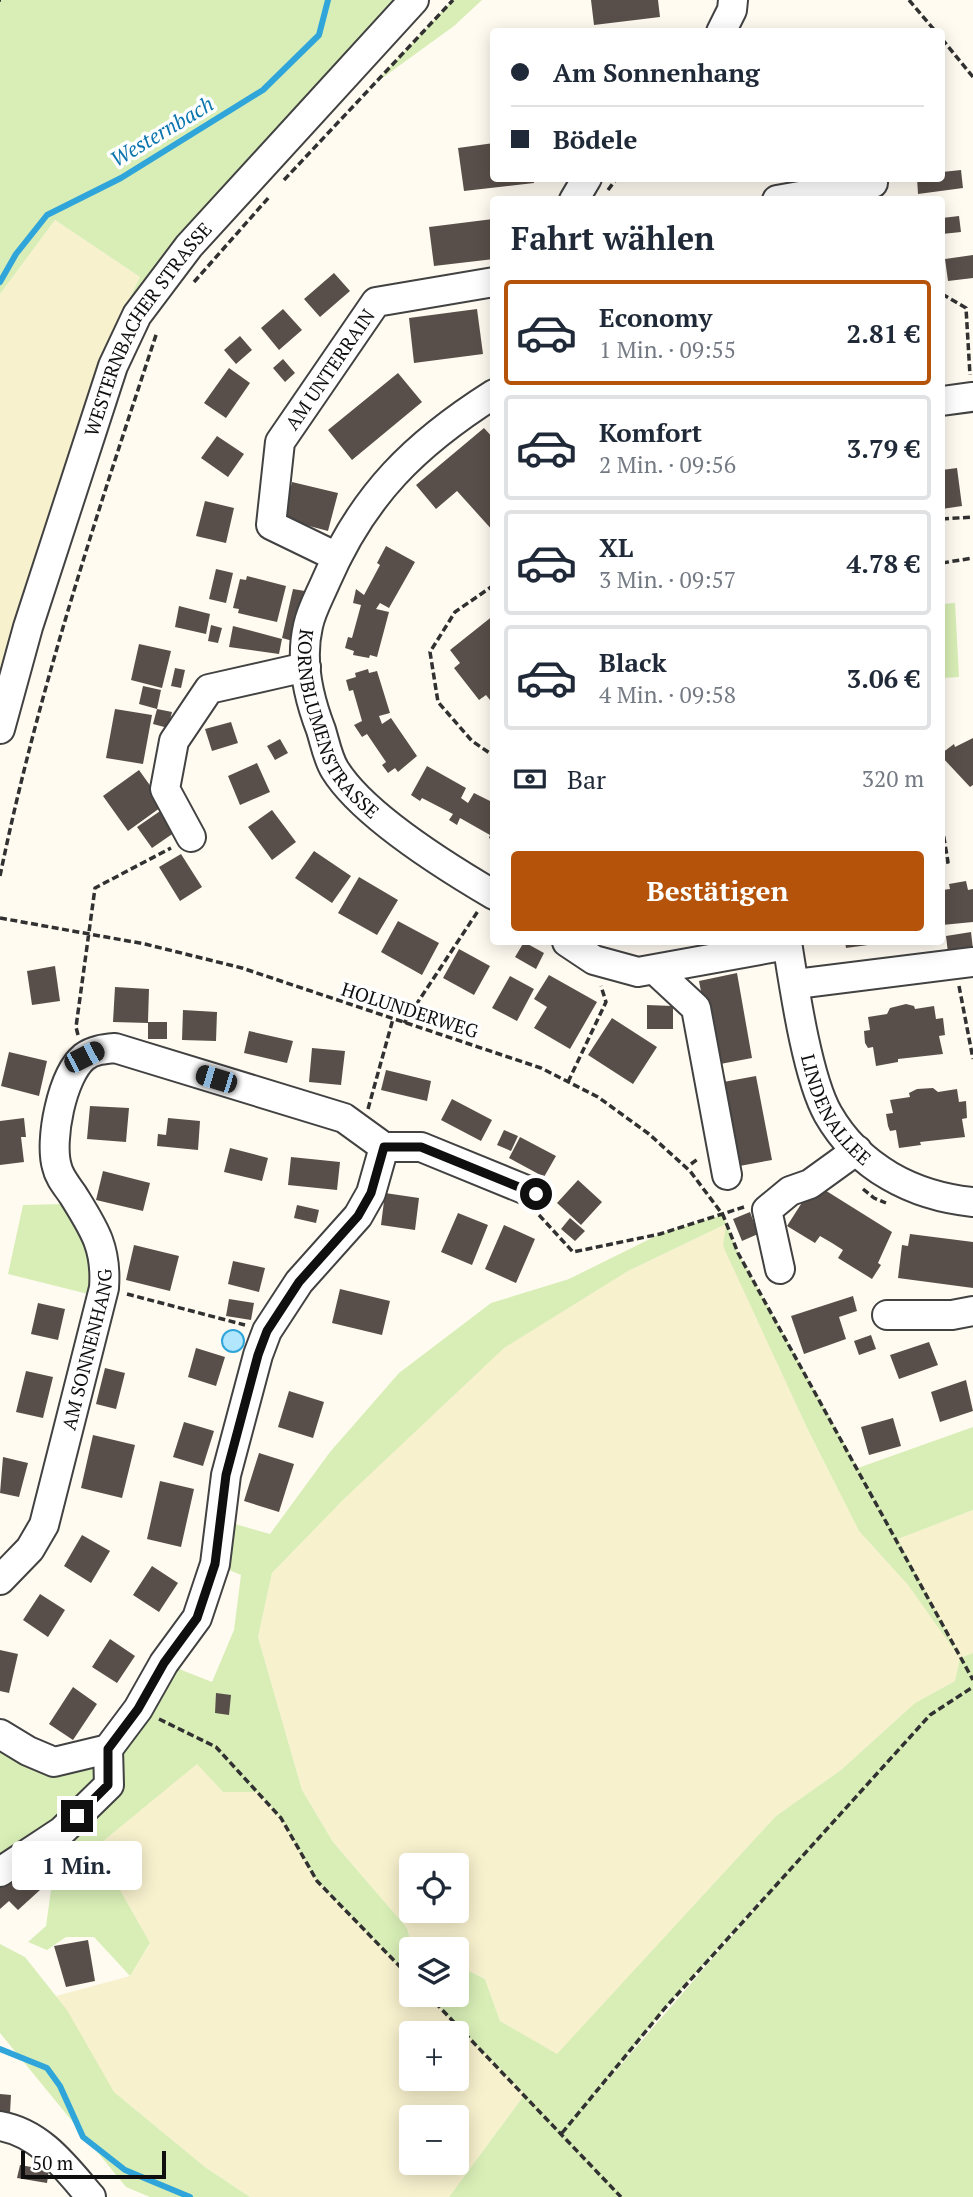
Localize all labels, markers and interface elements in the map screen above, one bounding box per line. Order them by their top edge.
text: Am Sonnenhang [553,55,760,89]
water label: Westernbach [105,89,218,173]
text: Bödele [553,122,637,156]
street label: WESTERNBACHER STRASSE [78,217,217,439]
text: Fahrt wählen [511,217,715,259]
text: Economy [599,300,712,334]
icon: car [515,301,578,364]
street label: AM UNTERRAIN [279,304,380,434]
text: 2.81 € [847,316,920,350]
text: 1 Min. · 09:55 [599,334,736,365]
text: Komfort [599,415,702,449]
icon: car [515,416,578,479]
text: 3.79 € [847,431,920,465]
text: 2 Min. · 09:56 [599,449,736,480]
text: XL [599,530,633,564]
icon: car [515,531,578,594]
text: 4.78 € [847,546,920,580]
text: 3 Min. · 09:57 [599,564,736,595]
street label: KORNBLUMENSTRASSE [293,628,385,824]
text: Black [599,645,667,679]
icon: car [515,646,578,709]
text: 3.06 € [847,661,920,695]
text: 4 Min. · 09:58 [599,679,736,710]
icon: cash [511,760,549,798]
text: Bar [567,762,606,796]
text: 320 m [862,763,924,794]
button: Bestätigen [511,851,924,931]
street label: HOLUNDERWEG [339,976,482,1043]
car [61,1038,108,1076]
street label: LINDENALLEE [796,1051,877,1170]
car [193,1063,240,1095]
route start [520,1178,552,1210]
street label: AM SONNENHANG [56,1269,117,1432]
route end [61,1800,93,1832]
callout: 1 Min. [12,1840,142,1890]
text: 1 Min. [42,1850,112,1881]
map controls [399,1853,469,2175]
button: locate [399,1853,469,1923]
button: layers [399,1937,469,2007]
button: + [399,2021,469,2091]
button: − [399,2105,469,2175]
scale bar [21,2148,166,2180]
text: 50 m [32,2150,73,2175]

